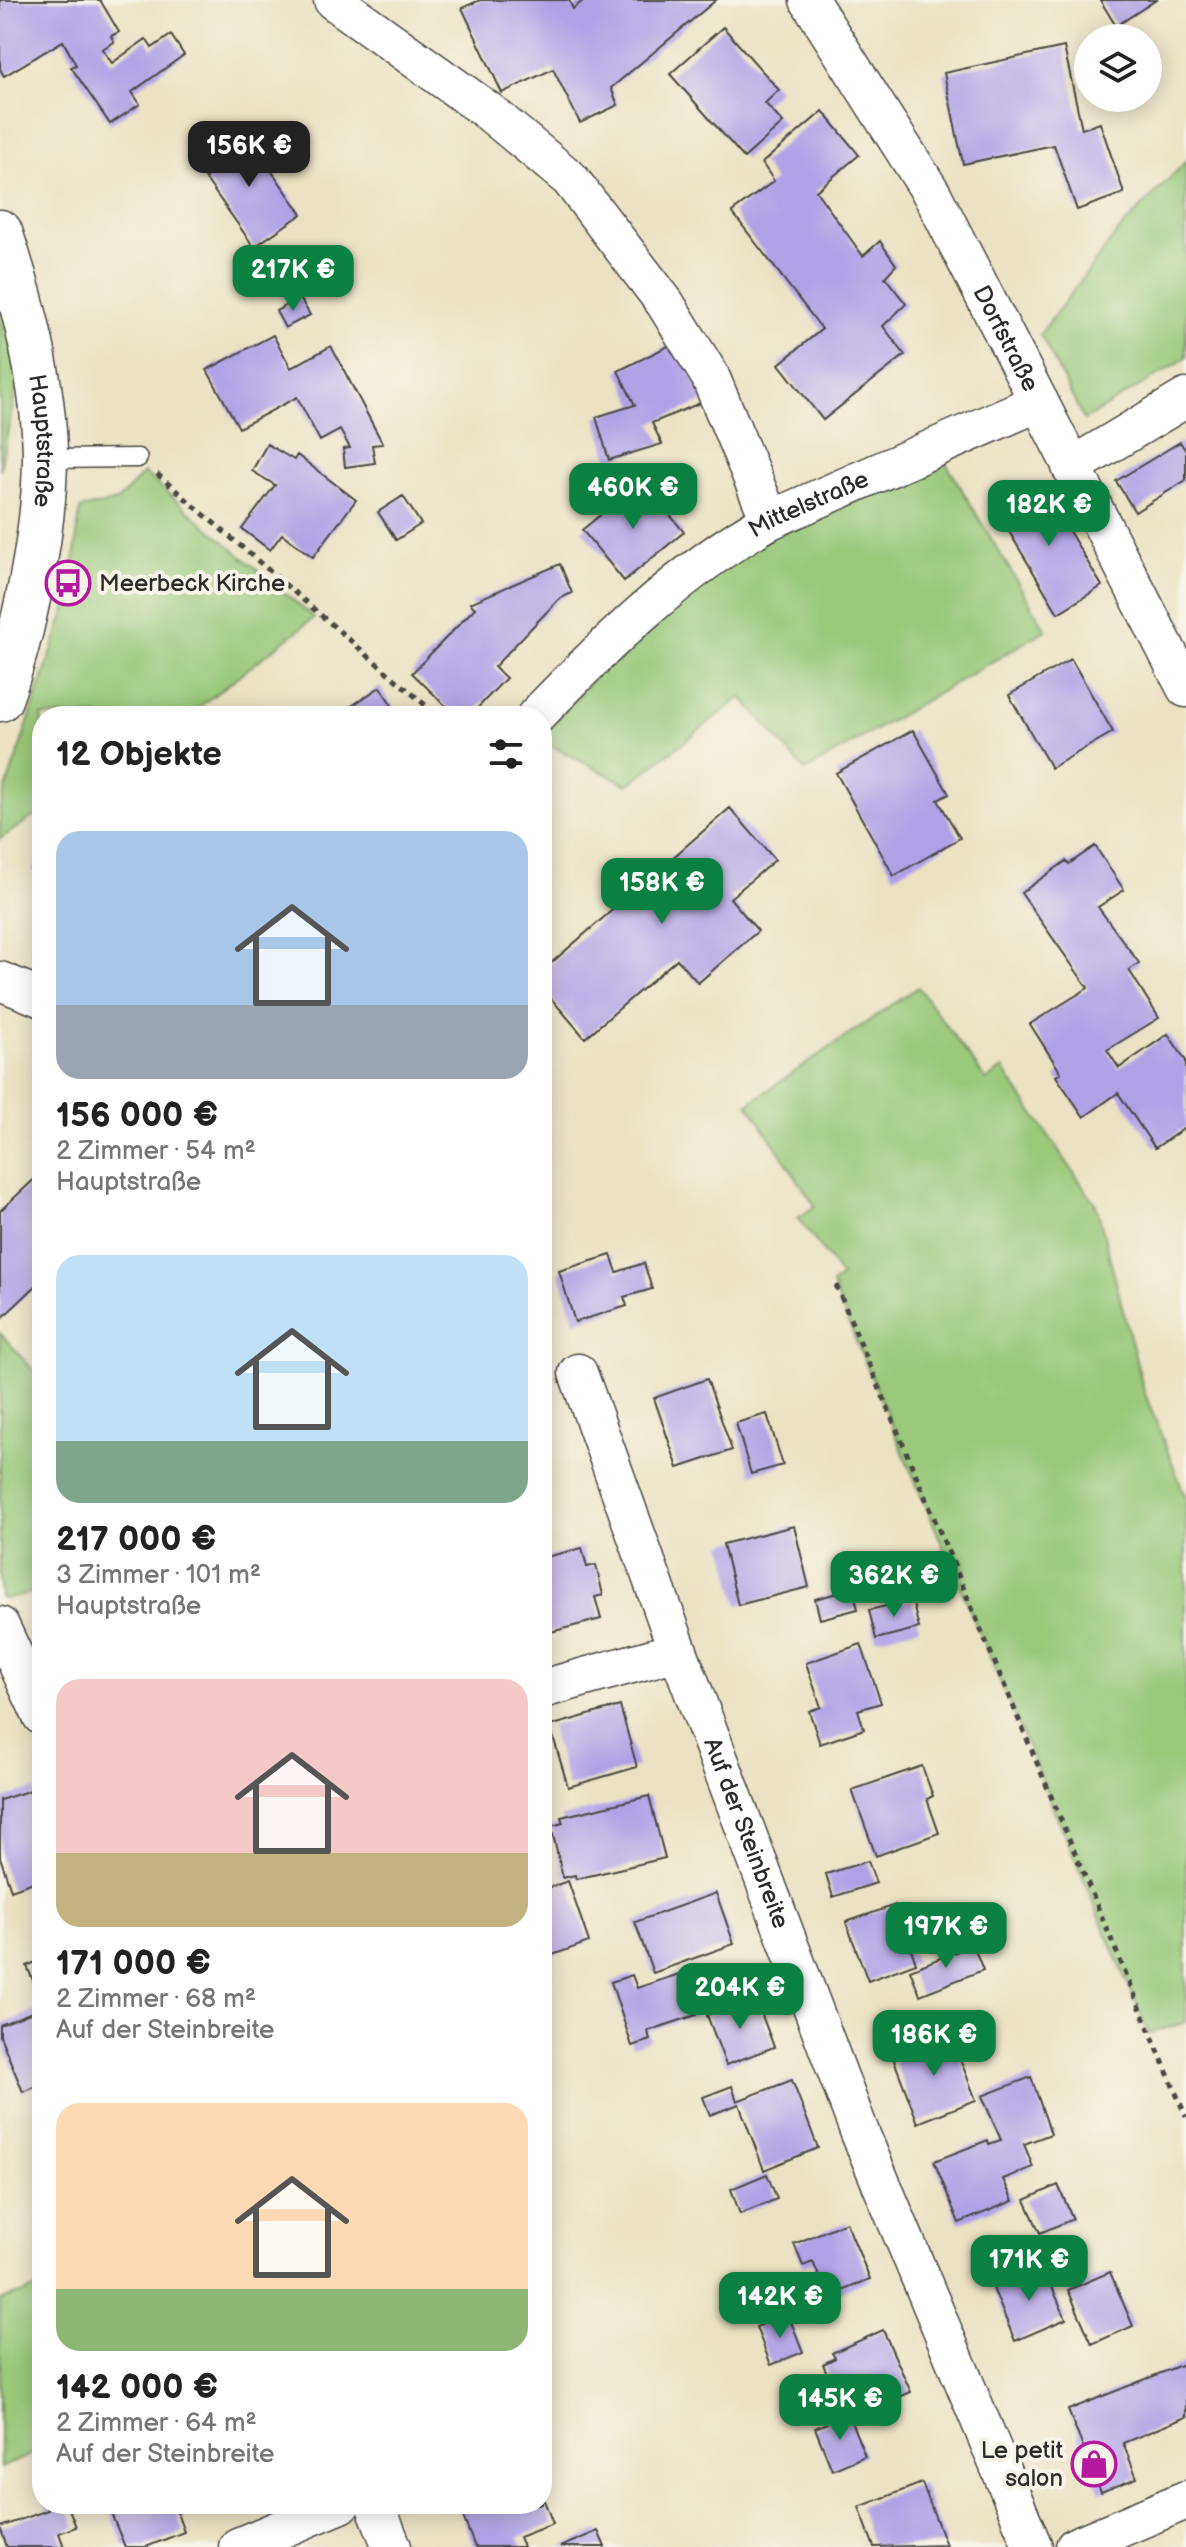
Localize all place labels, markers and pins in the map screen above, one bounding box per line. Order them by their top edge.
pin: 156K € [184,121,314,189]
pin: 217K € [228,245,358,313]
pin: 460K € [568,463,698,531]
pin: 182K € [984,480,1114,548]
bus stop icon: Meerbeck Kirche [44,559,92,607]
place label: Meerbeck Kirche [99,569,285,598]
pin: 158K € [597,858,727,926]
pin: 362K € [829,1551,959,1619]
pin: 197K € [881,1902,1011,1970]
pin: 204K € [675,1963,805,2031]
pin: 186K € [869,2010,999,2078]
pin: 171K € [964,2235,1094,2303]
pin: 142K € [715,2272,845,2340]
pin: 145K € [775,2374,905,2442]
place label: Le petit salon [981,2436,1064,2493]
shop icon: Le petit salon [1070,2440,1118,2488]

